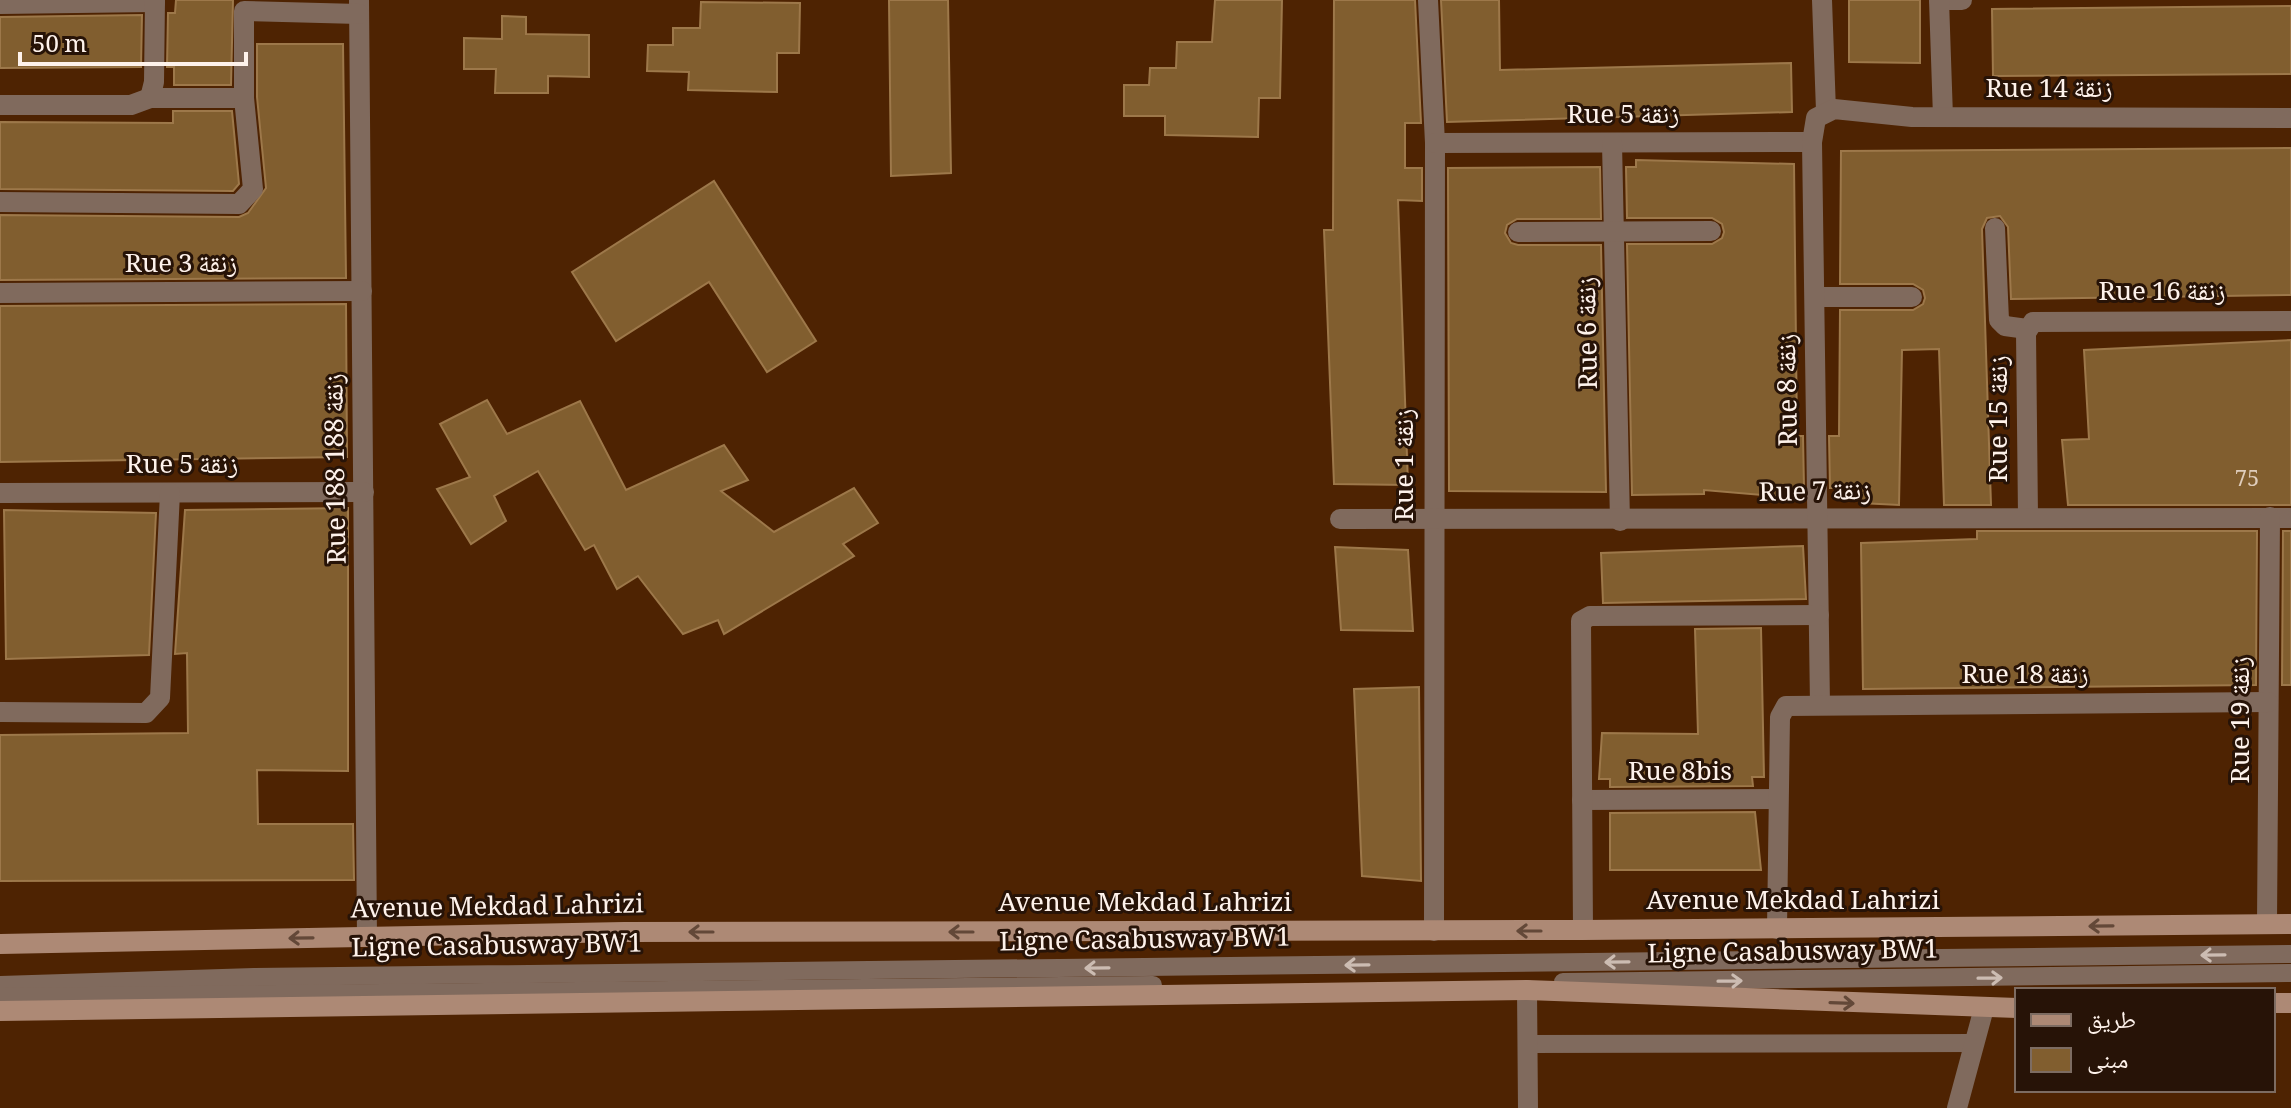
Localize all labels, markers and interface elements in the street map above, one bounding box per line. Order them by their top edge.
scale bar [20,16,246,66]
text: 50 m [32,26,87,67]
street label: Rue 14 زنقة [1985,69,2113,113]
street label: Rue 5 زنقة [1567,95,1679,139]
street label: Rue 3 زنقة [125,244,237,288]
street label: Rue 16 زنقة [2098,272,2226,316]
street label: Rue 6 زنقة [1567,276,1613,390]
street label: Rue 8 زنقة [1767,333,1813,447]
street label: Rue 15 زنقة [1979,355,2023,483]
street label: Rue 188 زنقة 188 [314,373,362,565]
street label: Rue 1 زنقة [1385,409,1429,521]
street label: Rue 5 زنقة [126,445,238,489]
house number: 75 [2235,462,2259,500]
street label: Rue 7 زنقة [1758,471,1872,517]
street label: Rue 18 زنقة [1961,655,2089,699]
street label: Rue 19 زنقة [2221,656,2265,784]
street label: Rue 8bis [1628,752,1732,796]
street label: Avenue Mekdad Lahrizi [1646,881,1940,925]
street label: Avenue Mekdad Lahrizi [998,883,1292,927]
street label: Avenue Mekdad Lahrizi [350,884,644,934]
street label: Ligne Casabusway BW1 [999,917,1291,967]
one-way arrow [2088,918,2115,934]
street label: Ligne Casabusway BW1 [351,923,643,973]
one-way arrow [1516,923,1543,939]
one-way arrow [688,924,715,940]
one-way arrow [948,924,975,940]
street label: Ligne Casabusway BW1 [1647,929,1939,979]
one-way arrow [288,931,315,946]
one-way arrow [2200,947,2227,963]
one-way arrow [1604,955,1631,970]
one-way arrow [1344,958,1371,973]
one-way arrow [1084,960,1111,976]
one-way arrow [1976,970,2003,985]
one-way arrow [1716,973,1743,989]
legend [2015,988,2275,1092]
one-way arrow [1828,995,1855,1010]
text: طريق [2087,1002,2136,1043]
text: مبنى [2087,1042,2128,1083]

